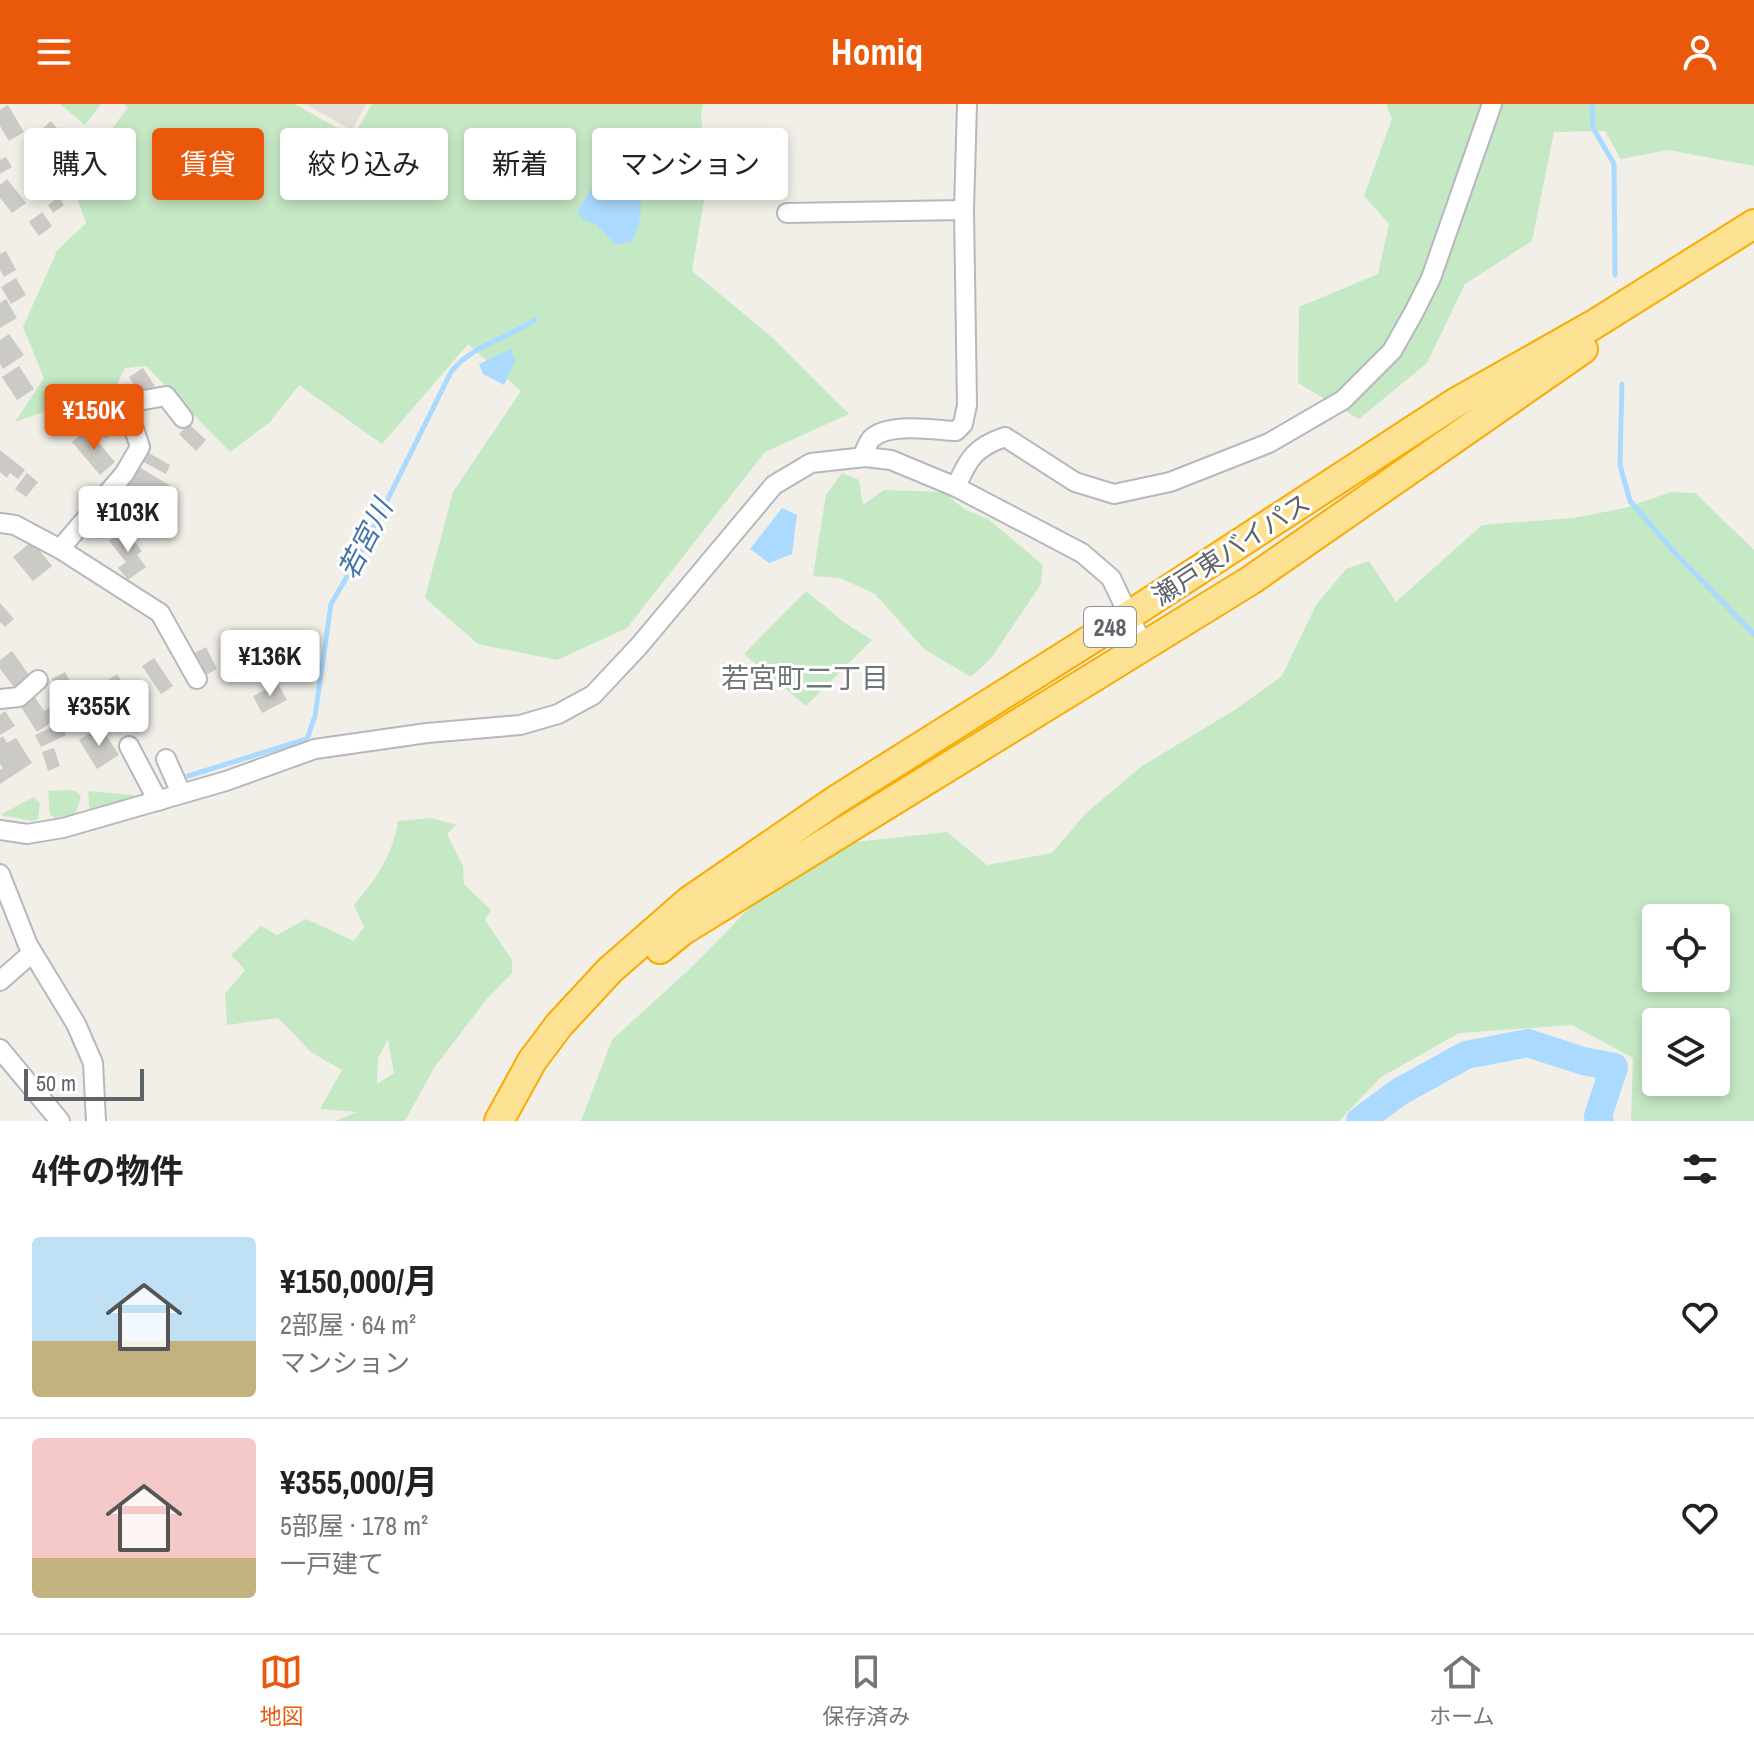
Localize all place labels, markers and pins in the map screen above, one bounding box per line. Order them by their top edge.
pin: ¥150K [38,384,150,452]
pin: ¥103K [72,486,184,554]
pin: ¥136K [214,630,326,698]
pin: ¥355K [43,680,155,748]

